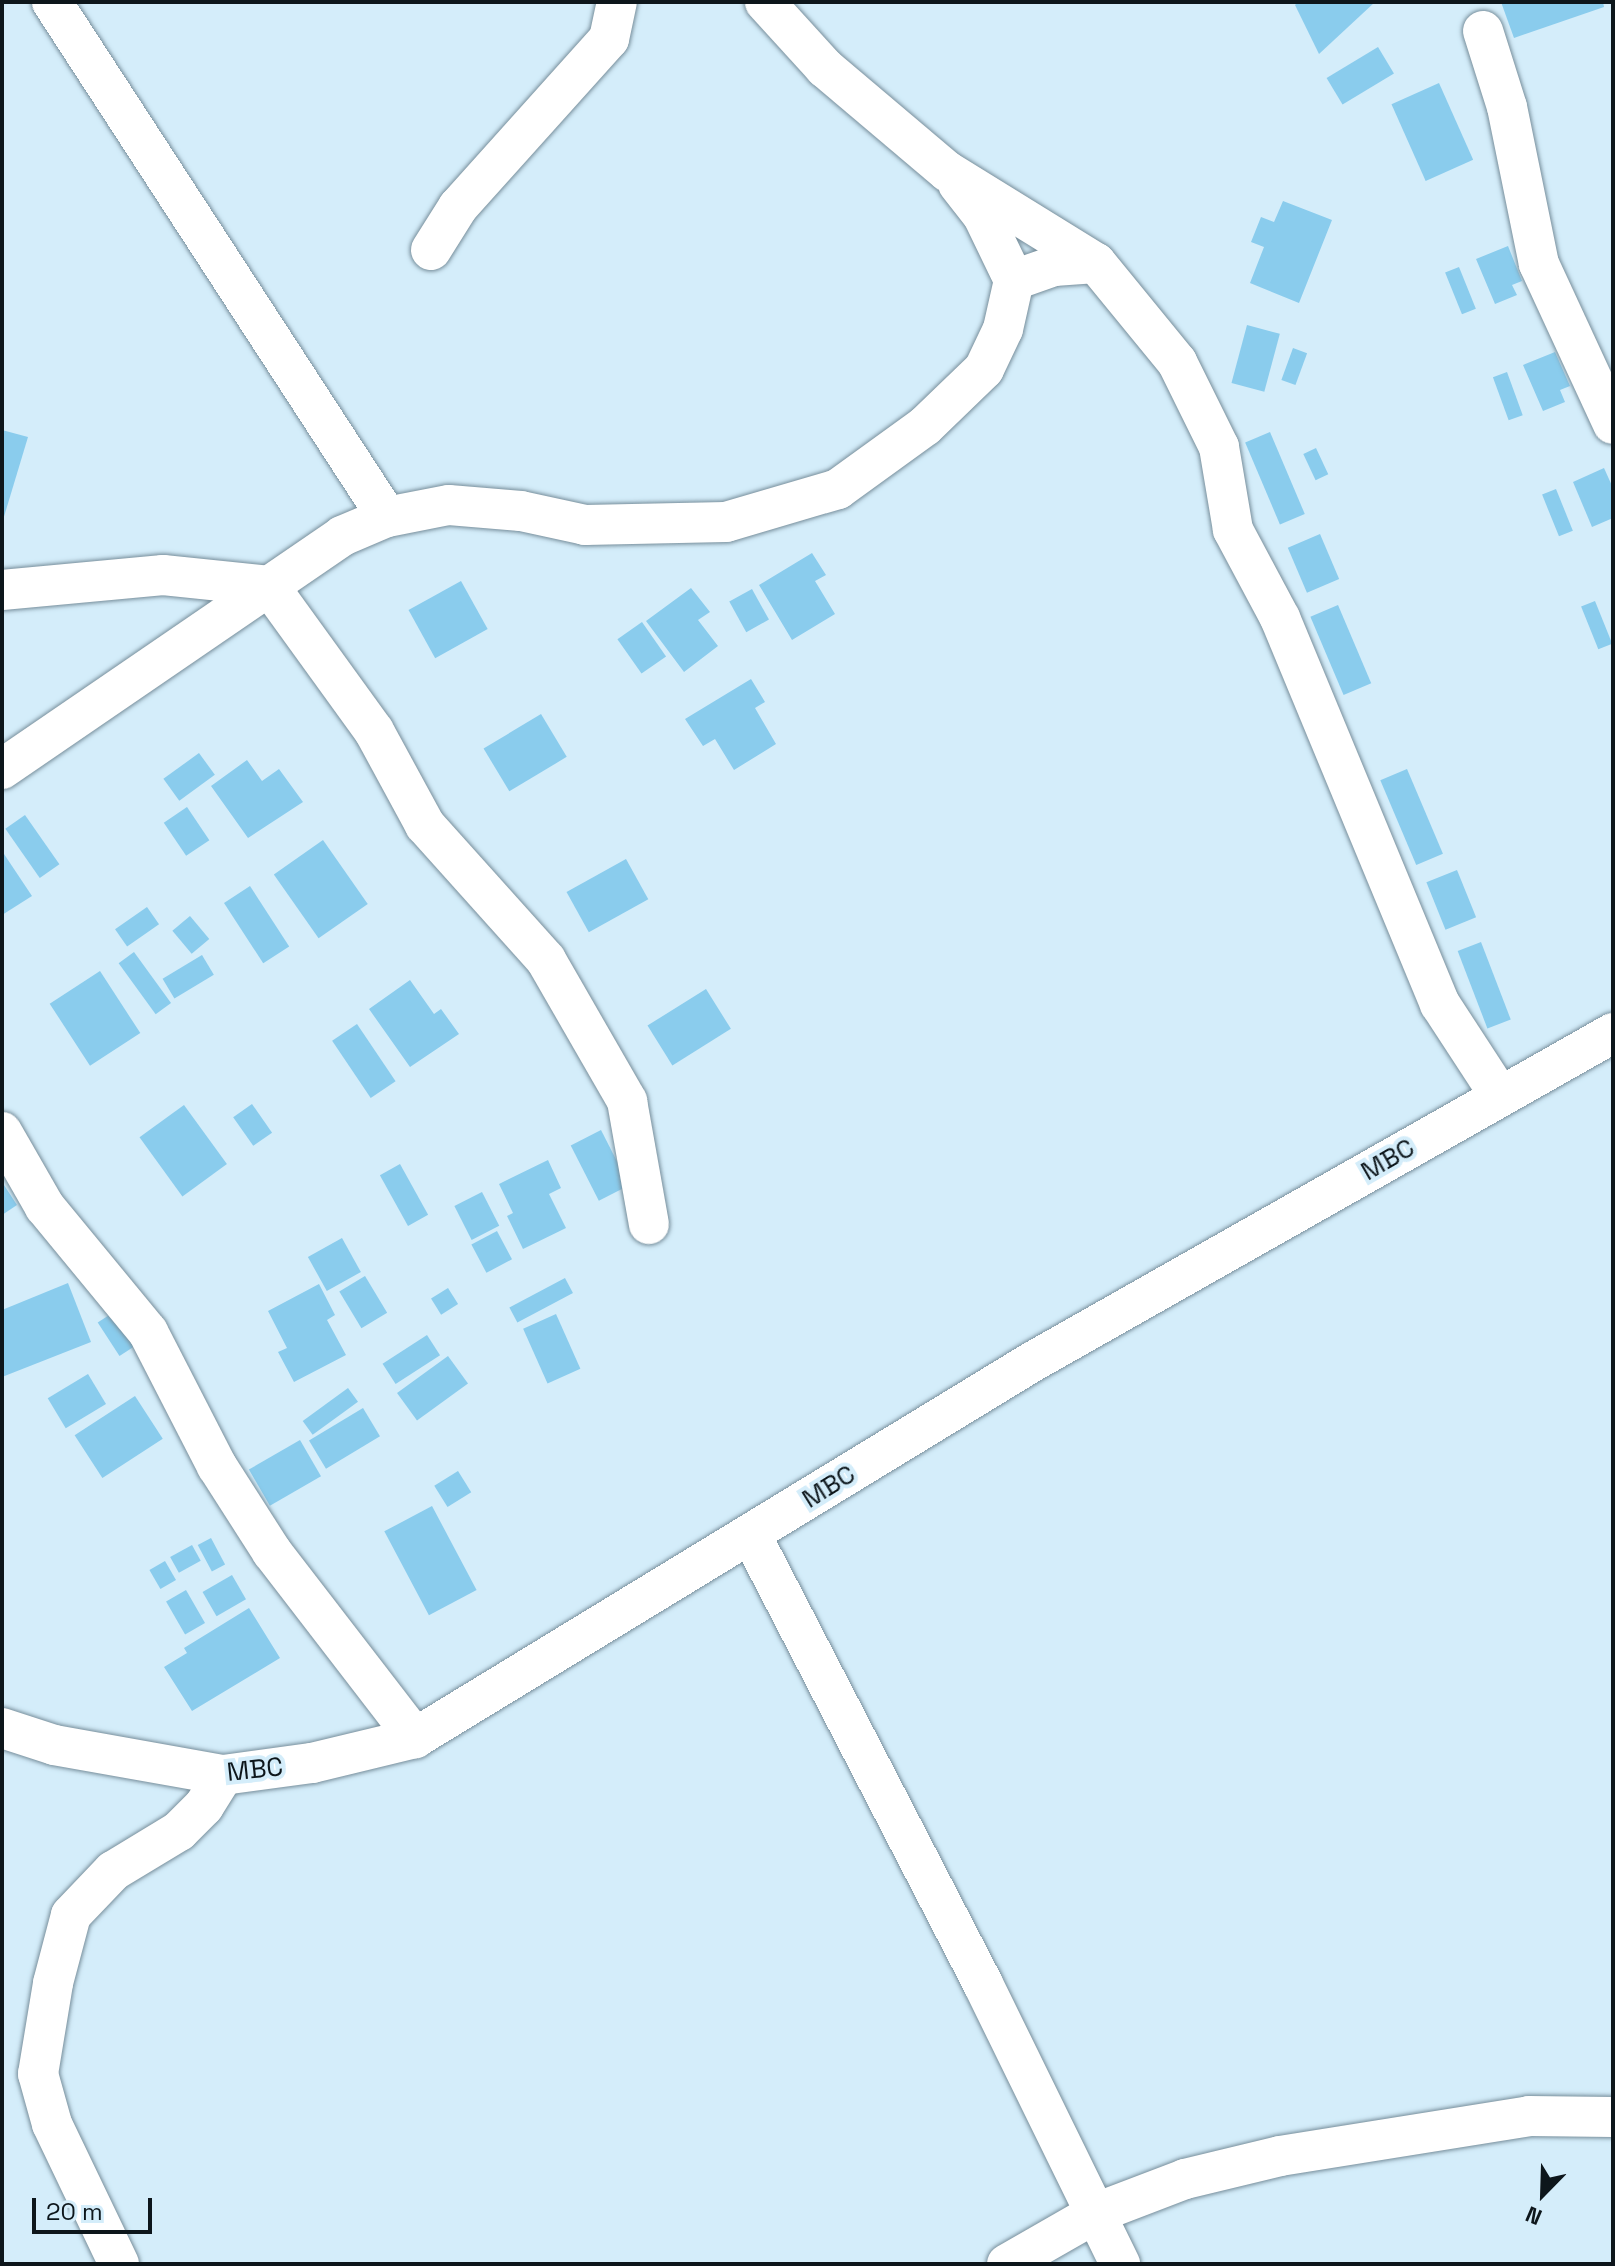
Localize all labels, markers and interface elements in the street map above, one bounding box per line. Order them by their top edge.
street label: MBC [1356,1132,1420,1188]
street label: MBC [797,1459,861,1515]
street label: MBC [225,1752,285,1788]
north arrow [1503,2154,1583,2234]
scale bar [36,2182,156,2232]
text: 20 m [46,2196,103,2227]
text: N [1521,2200,1546,2232]

